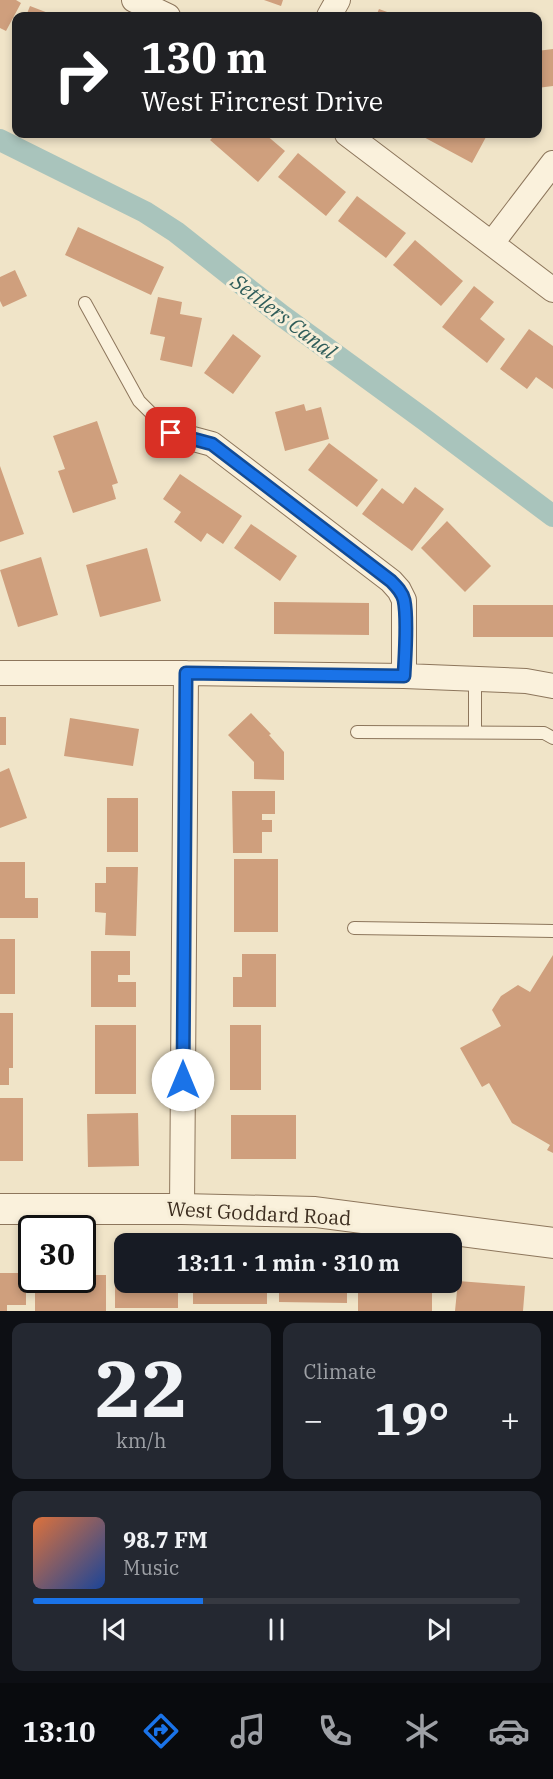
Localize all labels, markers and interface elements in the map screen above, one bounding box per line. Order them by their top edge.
text: 130 m [141,30,267,85]
icon: right [42,36,120,114]
text: West Fircrest Drive [141,83,383,118]
water label: Settlers Canal [225,267,343,365]
pin [145,407,196,458]
icon: arrive [154,416,187,449]
position arrow [151,1048,215,1112]
street label: West Goddard Road [166,1195,352,1231]
speed limit sign: 30 [18,1215,96,1293]
text: 13:11 · 1 min · 310 m [176,1248,400,1277]
text: 22 [94,1337,188,1438]
text: Climate [304,1358,376,1385]
text: 19° [374,1389,449,1447]
text: − [304,1398,323,1441]
text: + [500,1398,520,1441]
text: km/h [116,1427,167,1454]
text: 98.7 FM [123,1525,208,1554]
text: Music [123,1554,179,1581]
icon: previous [98,1613,131,1646]
icon: pause [260,1613,293,1646]
icon: next [422,1613,455,1646]
icon: directions [140,1710,182,1752]
icon: music [227,1710,269,1752]
icon: phone [314,1710,356,1752]
icon: climate [401,1710,443,1752]
icon: car [488,1710,530,1752]
text: 13:10 [23,1714,95,1749]

